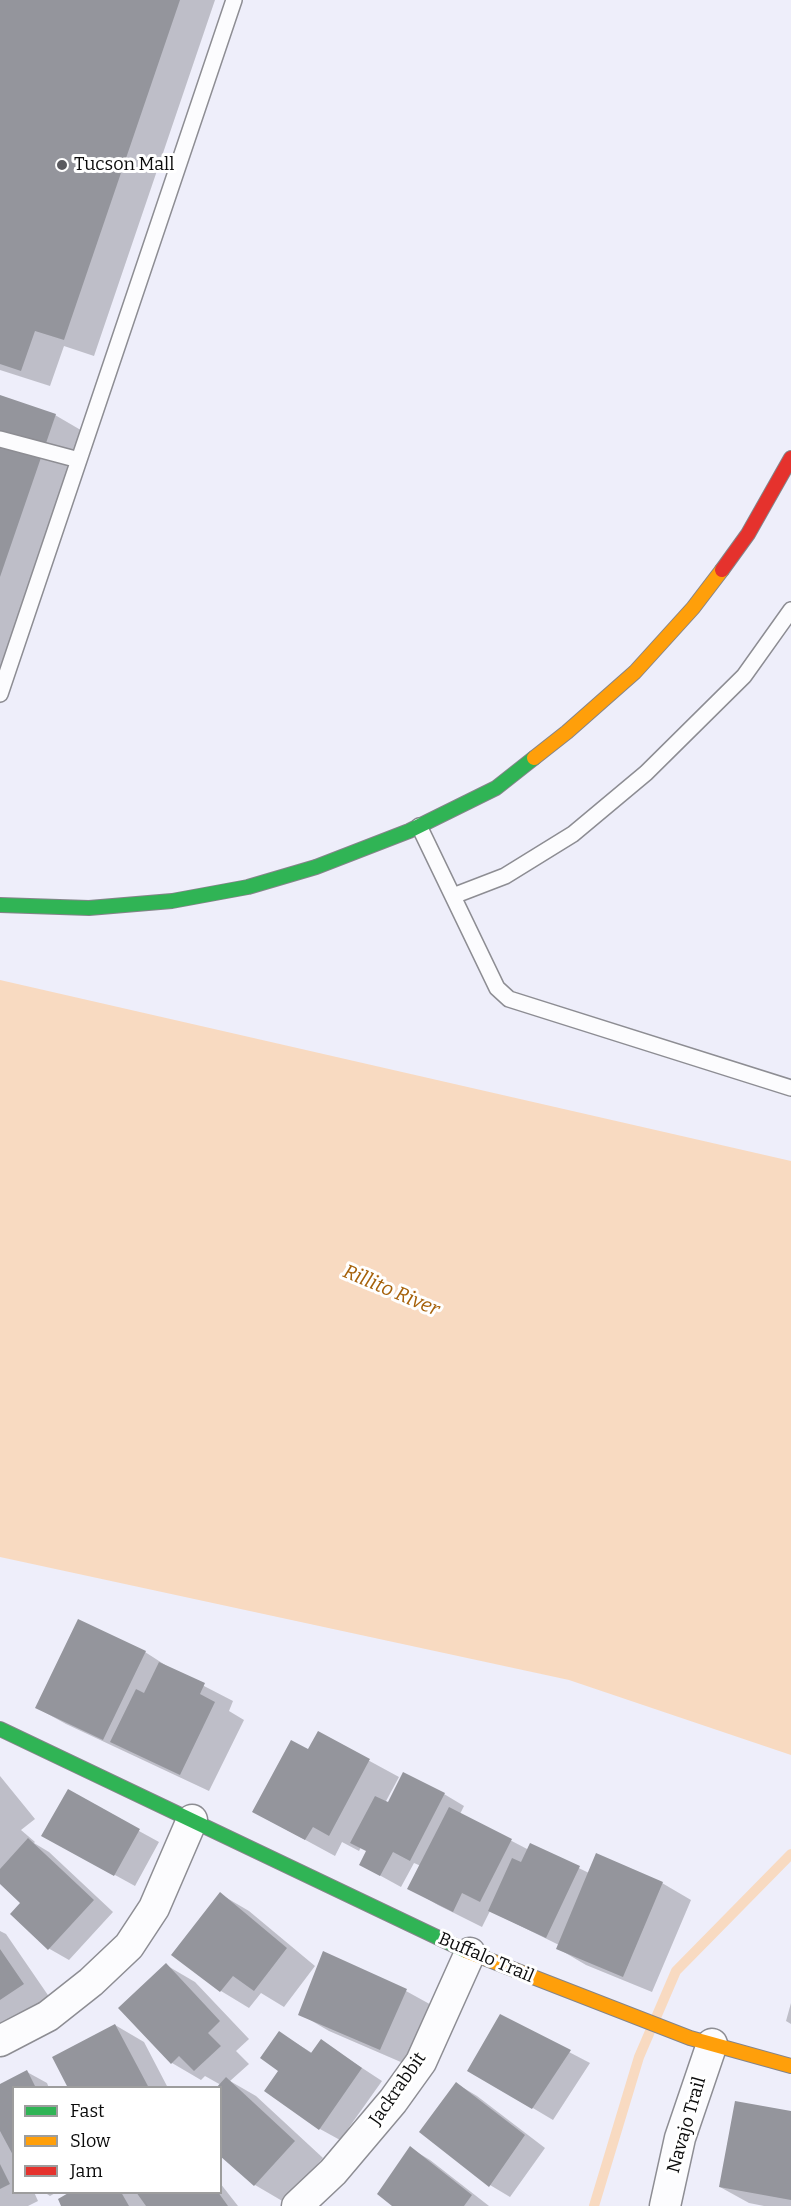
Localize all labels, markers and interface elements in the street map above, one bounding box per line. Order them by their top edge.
place label: Tucson Mall [74,154,174,176]
marker: Tucson Mall [55,158,69,172]
water label: Rillito River [339,1260,443,1322]
street label: Buffalo Trail [435,1928,537,1988]
street label: Jackrabbit [365,2048,431,2130]
street label: Navajo Trail [663,2074,711,2176]
legend [12,2086,222,2194]
text: Fast [70,2100,105,2122]
text: Slow [70,2130,110,2152]
text: Jam [70,2160,103,2182]

